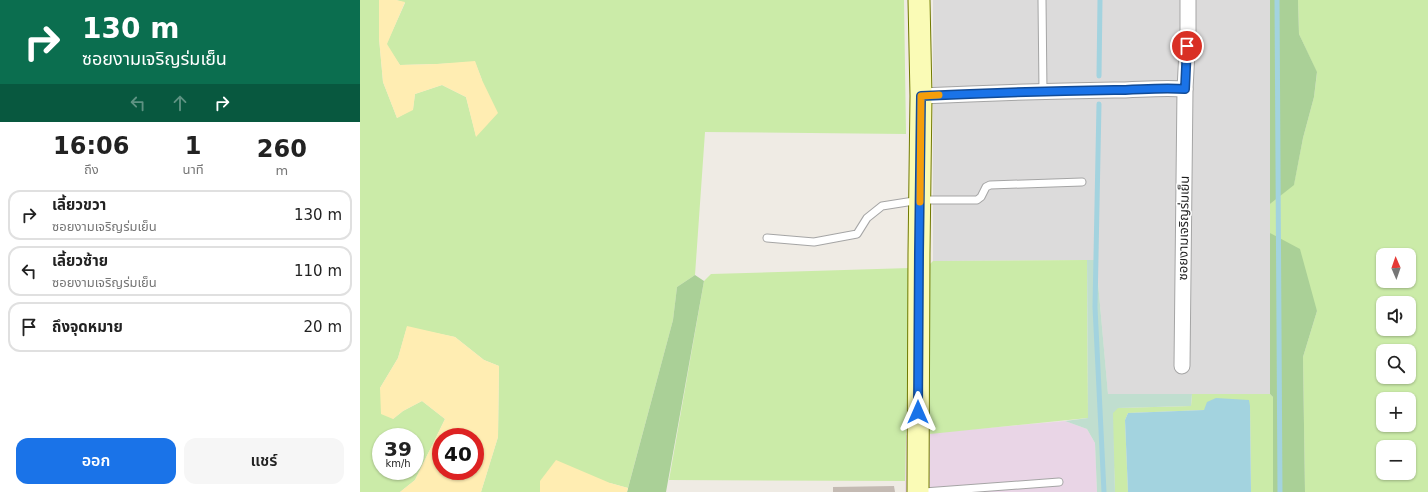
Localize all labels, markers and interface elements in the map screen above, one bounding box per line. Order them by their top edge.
text: 130 m [82,12,179,45]
icon: right [16,16,68,68]
pin [1170,29,1204,63]
icon: arrive [1176,35,1198,57]
text: ซอยงามเจริญร่มเย็น [82,48,227,69]
icon: left [127,92,149,114]
icon: ahead [169,92,191,114]
icon: right [211,92,233,114]
text: 16:06 [53,132,129,160]
text: 1 [185,132,202,160]
text: 260 [257,135,307,163]
text: ถึง [84,162,99,177]
text: นาที [183,162,204,177]
text: m [276,163,288,178]
street label: ซอยงามเจริญร่มเย็น [1175,176,1192,280]
text: เลี้ยวขวา [52,196,106,214]
icon: right [18,204,40,226]
text: 130 m [294,206,342,224]
text: ซอยงามเจริญร่มเย็น [52,219,157,234]
north arrow [1376,248,1416,288]
map controls [1376,248,1416,480]
text: เลี้ยวซ้าย [52,252,108,270]
icon: left [18,260,40,282]
text: 110 m [294,262,342,280]
text: ซอยงามเจริญร่มเย็น [52,275,157,290]
button: sound [1376,296,1416,336]
icon: arrive [18,316,40,338]
text: ถึงจุดหมาย [52,318,123,336]
text: 20 m [304,318,342,336]
button: search [1376,344,1416,384]
position arrow [897,391,939,433]
button: + [1376,392,1416,432]
speed limit sign: 40 [432,428,484,480]
text: 39 [384,437,412,461]
button: ออก [16,438,176,484]
button: แชร์ [184,438,344,484]
button: − [1376,440,1416,480]
text: km/h [385,458,411,469]

